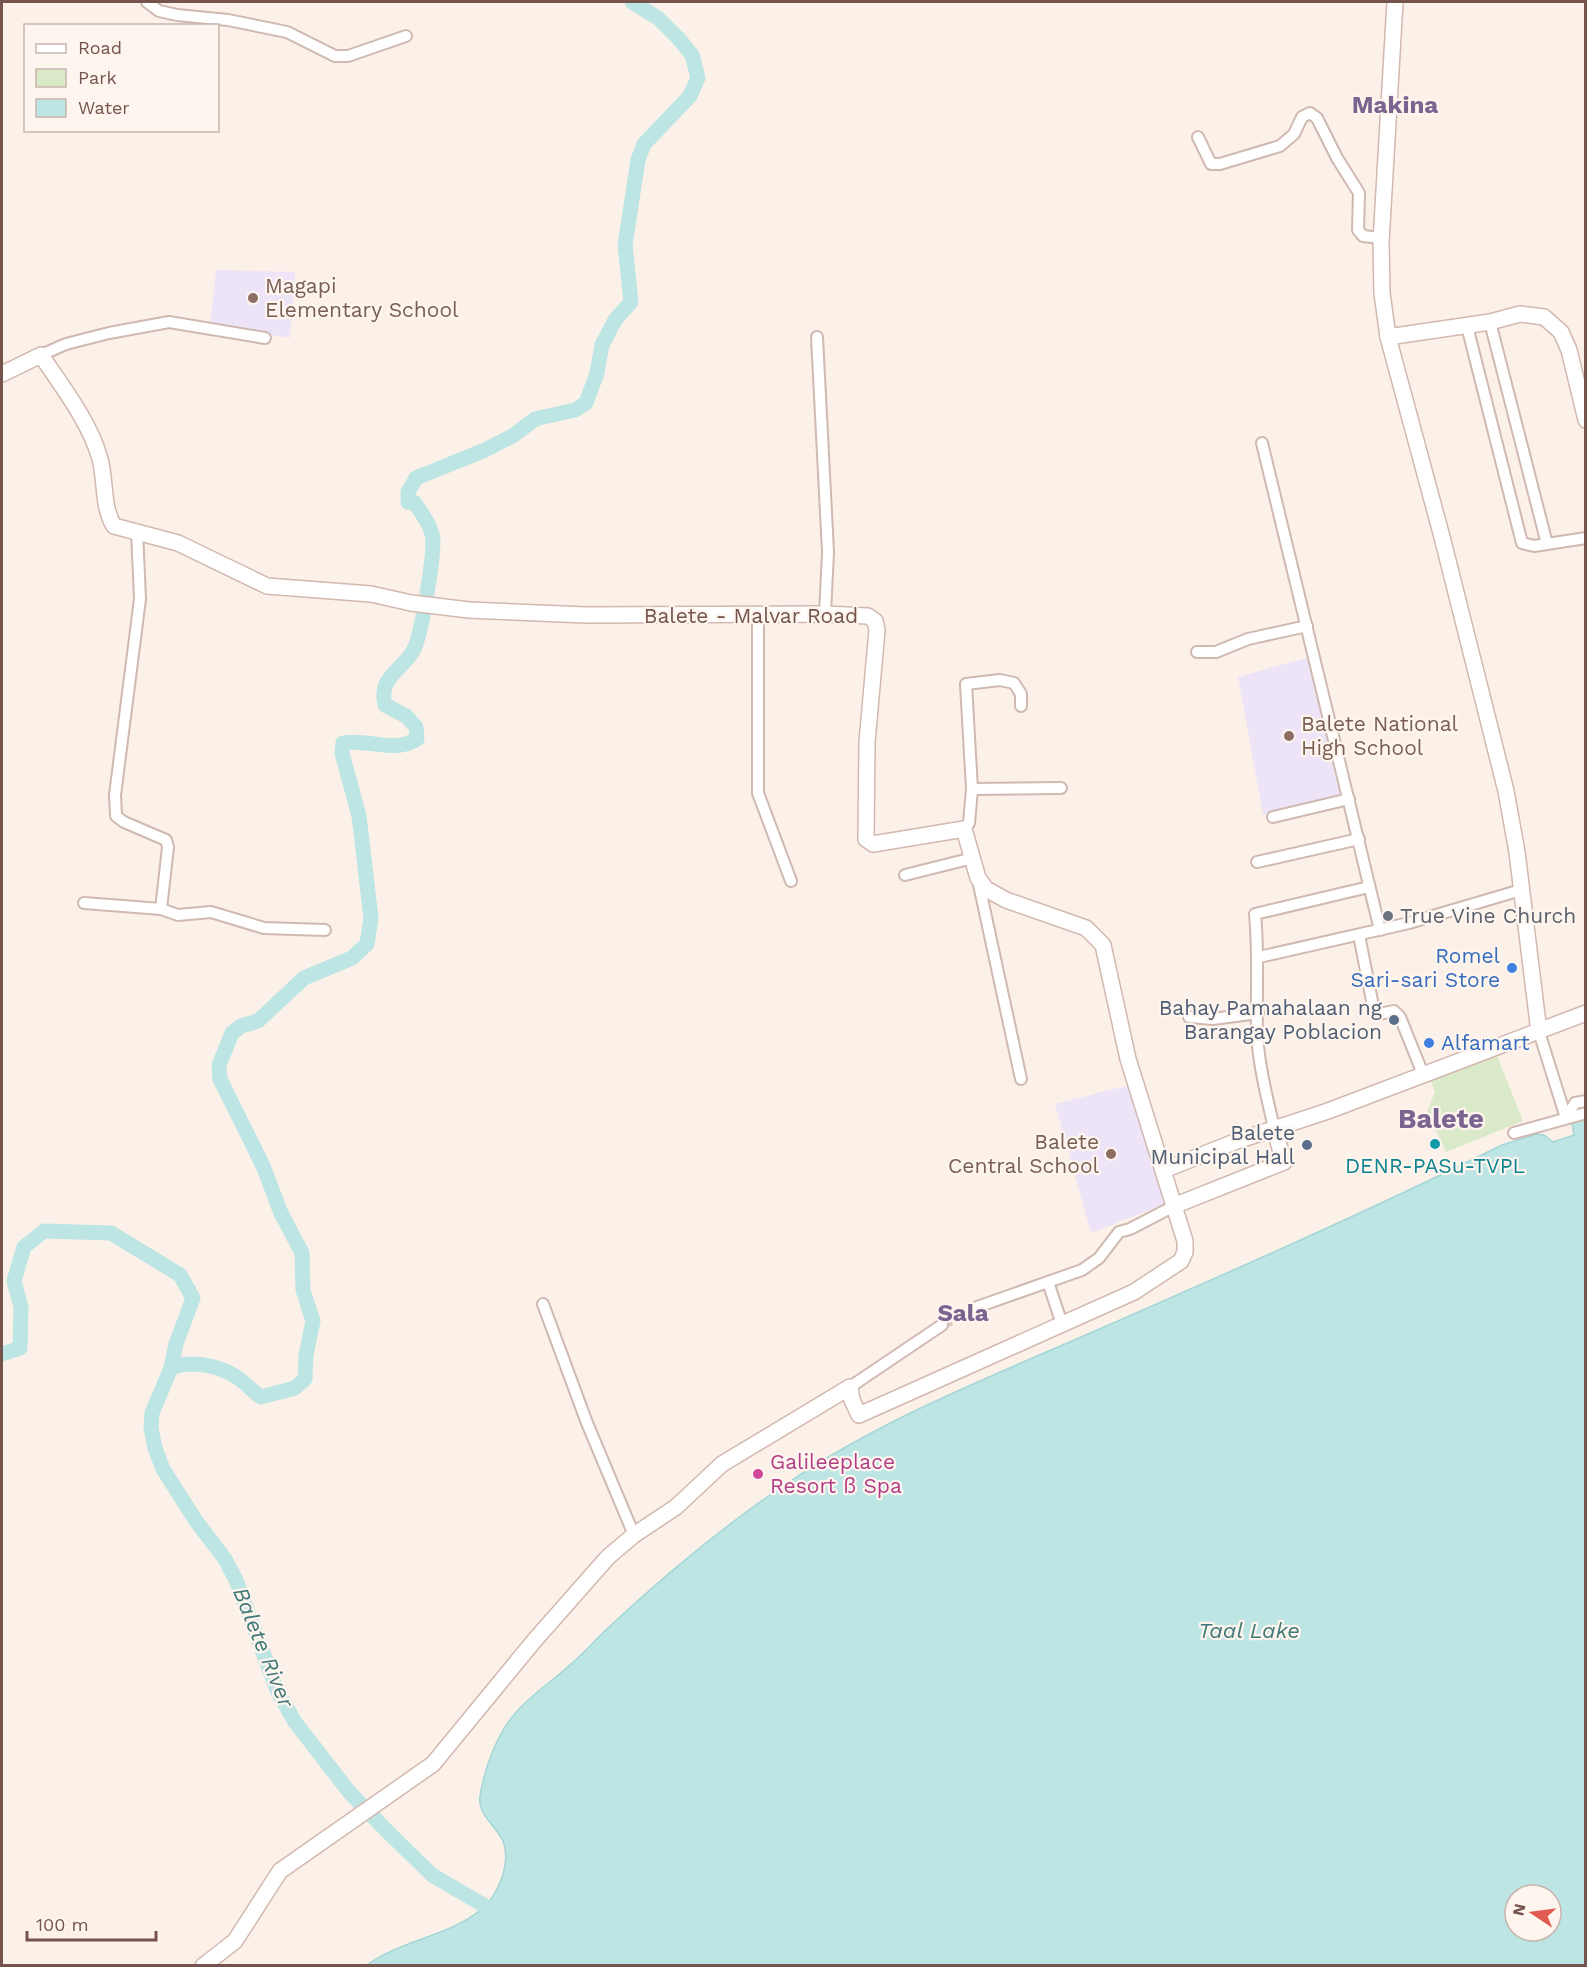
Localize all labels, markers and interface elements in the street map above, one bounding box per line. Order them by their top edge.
legend [24,24,219,132]
text: Road [78,37,122,58]
text: Park [78,67,117,88]
district label: Makina [1352,91,1438,119]
text: Water [78,97,130,118]
place label: Magapi Elementary School [265,273,459,322]
marker: Magapi Elementary School [246,291,260,305]
street label: Balete - Malvar Road [644,603,858,628]
place label: Balete National High School [1301,711,1459,760]
marker: Balete National High School [1282,729,1296,743]
place label: True Vine Church [1400,903,1576,928]
marker: True Vine Church [1381,909,1395,923]
place label: Romel Sari-sari Store [1351,943,1501,992]
marker: Romel Sari-sari Store [1505,961,1519,975]
place label: Bahay Pamahalaan ng Barangay Poblacion [1159,995,1383,1044]
marker: Bahay Pamahalaan ng Barangay Poblacion [1387,1013,1401,1027]
place label: Alfamart [1441,1030,1530,1055]
marker: Alfamart [1422,1036,1436,1050]
district label: Balete [1398,1103,1484,1135]
place label: Balete Municipal Hall [1150,1120,1296,1169]
place label: Balete Central School [948,1129,1100,1178]
marker: DENR-PASu-TVPL [1428,1137,1442,1151]
marker: Balete Municipal Hall [1300,1138,1314,1152]
marker: Balete Central School [1104,1147,1118,1161]
place label: DENR-PASu-TVPL [1345,1153,1525,1178]
district label: Sala [937,1299,989,1327]
place label: Galileeplace Resort ß Spa [770,1449,902,1498]
marker: Galileeplace Resort ß Spa [751,1467,765,1481]
water label: Balete River [228,1584,299,1712]
water label: Taal Lake [1198,1618,1300,1643]
north arrow [1503,1883,1563,1943]
text: N [1508,1902,1529,1918]
scale bar [27,1904,156,1942]
text: 100 m [36,1914,89,1935]

